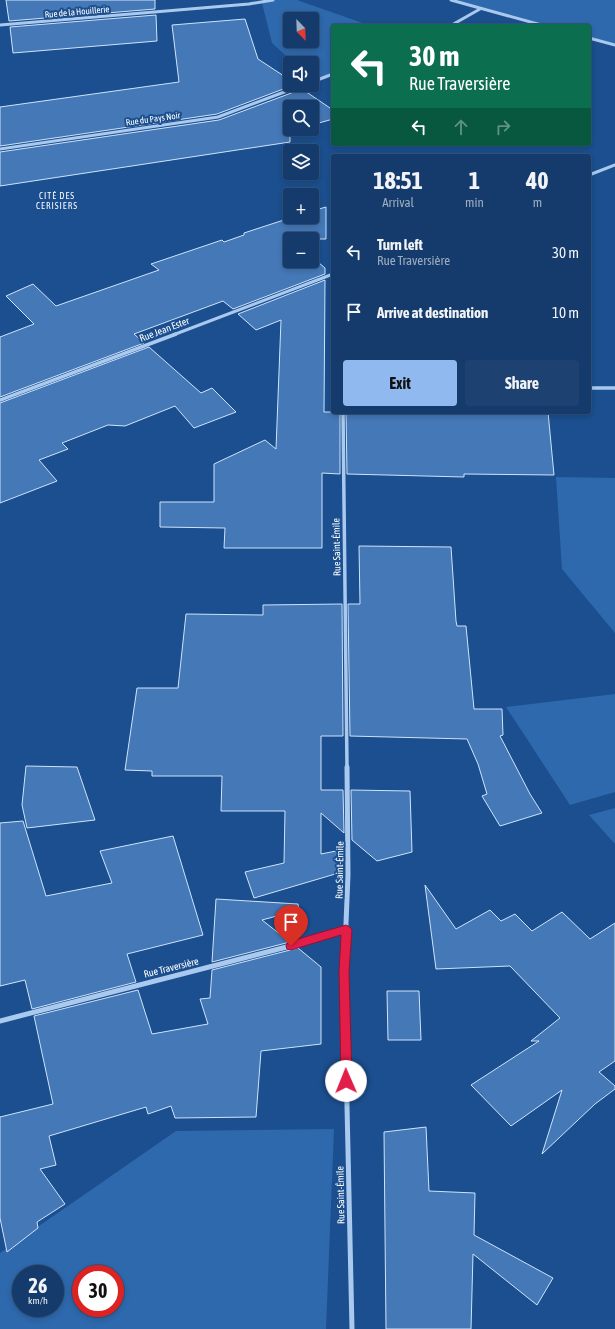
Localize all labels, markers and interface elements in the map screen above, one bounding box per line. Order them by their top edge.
street label: Rue de la Houillerie [44,4,110,20]
north arrow [283,12,319,48]
map controls [283,12,319,268]
icon: left [343,40,395,92]
text: 30 m [409,40,459,72]
button: sound [283,56,319,92]
text: Rue Traversière [409,73,510,94]
button: search [283,100,319,136]
street label: Rue du Pays Noir [125,110,181,128]
icon: left [408,116,430,138]
icon: ahead [450,116,472,138]
icon: right [492,116,514,138]
button: layers [283,144,319,180]
text: 18:51 [373,167,423,194]
text: 1 [469,167,480,194]
text: 40 [526,167,549,194]
button: + [283,188,319,224]
district label: CITÉ DES CERISIERS [36,191,78,211]
text: Arrival [382,195,414,210]
text: min [465,195,484,210]
text: m [533,195,542,210]
button: − [283,232,319,268]
text: Turn left [377,236,423,253]
icon: left [343,241,365,263]
text: 30 m [552,244,579,261]
text: Rue Traversière [377,253,450,268]
icon: arrive [343,301,365,323]
text: Arrive at destination [377,304,488,321]
text: 10 m [552,304,579,321]
street label: Rue Jean Ester [138,315,192,344]
button: Exit [343,360,457,406]
button: Share [465,360,579,406]
street label: Rue Saint-Émile [330,517,343,576]
street label: Rue Saint-Émile [333,840,346,899]
pin [274,905,308,946]
icon: arrive [280,911,302,933]
street label: Rue Traversière [142,955,200,980]
position arrow [325,1060,367,1102]
street label: Rue Saint-Émile [334,1165,347,1224]
speed limit sign: 30 [72,1265,124,1317]
text: 26 [29,1274,47,1297]
text: km/h [28,1295,48,1306]

